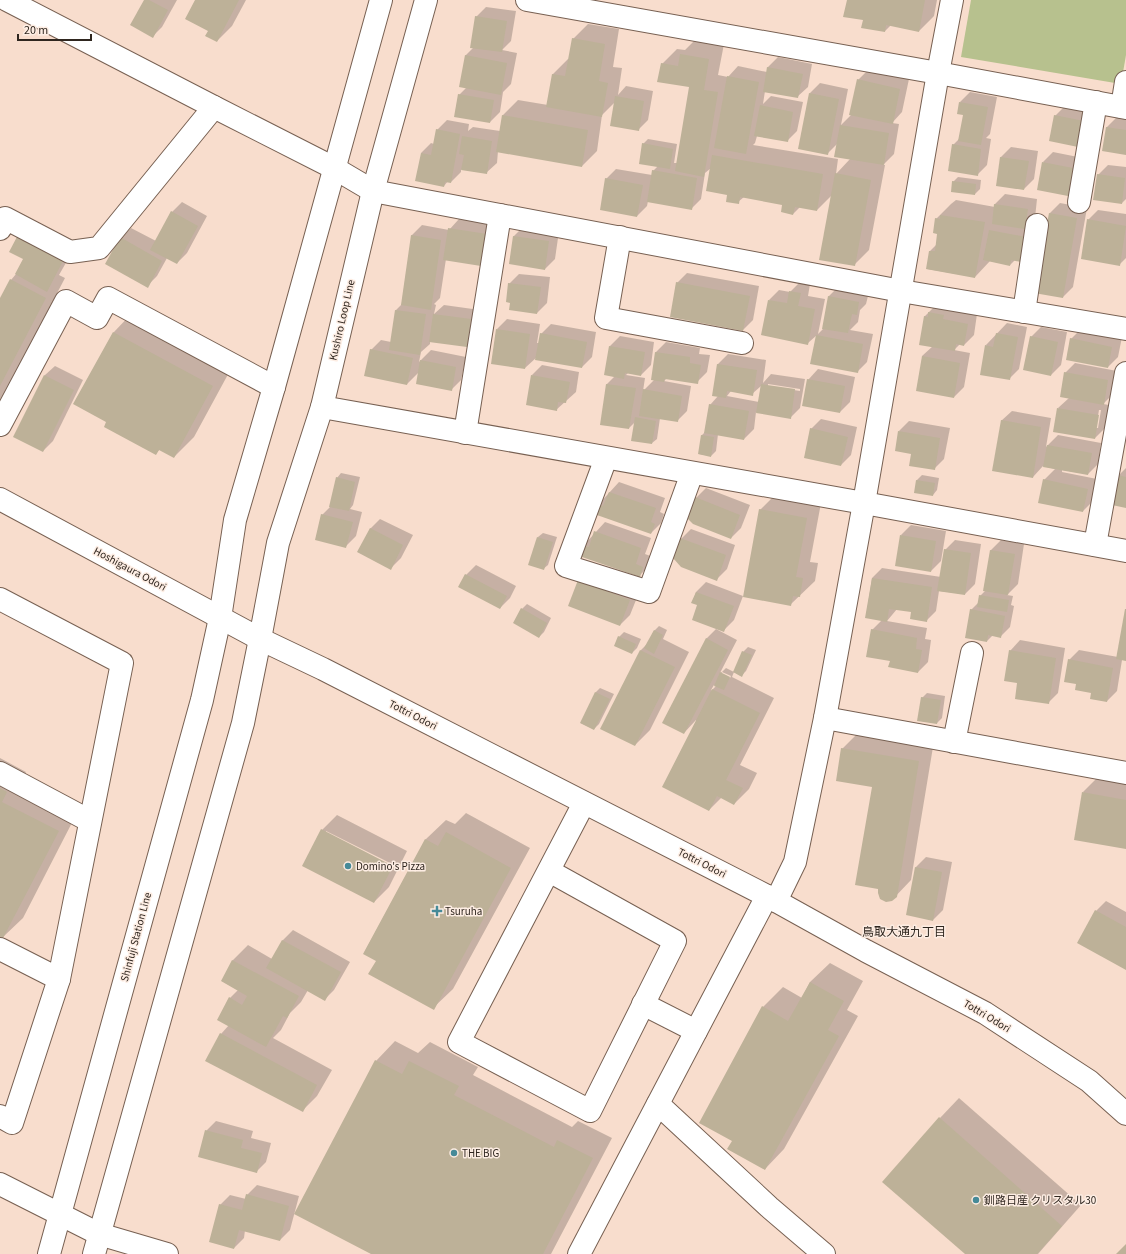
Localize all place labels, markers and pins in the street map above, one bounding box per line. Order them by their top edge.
place label: Domino's Pizza [356,859,425,874]
marker: Domino's Pizza [343,861,353,871]
place label: Tsuruha [445,904,482,919]
marker: Tsuruha [432,906,442,916]
place label: THE BIG [462,1146,499,1161]
marker: THE BIG [449,1148,459,1158]
place label: 釧路日産 クリスタル30 [984,1193,1096,1208]
marker: 釧路日産 クリスタル30 [971,1195,981,1205]

